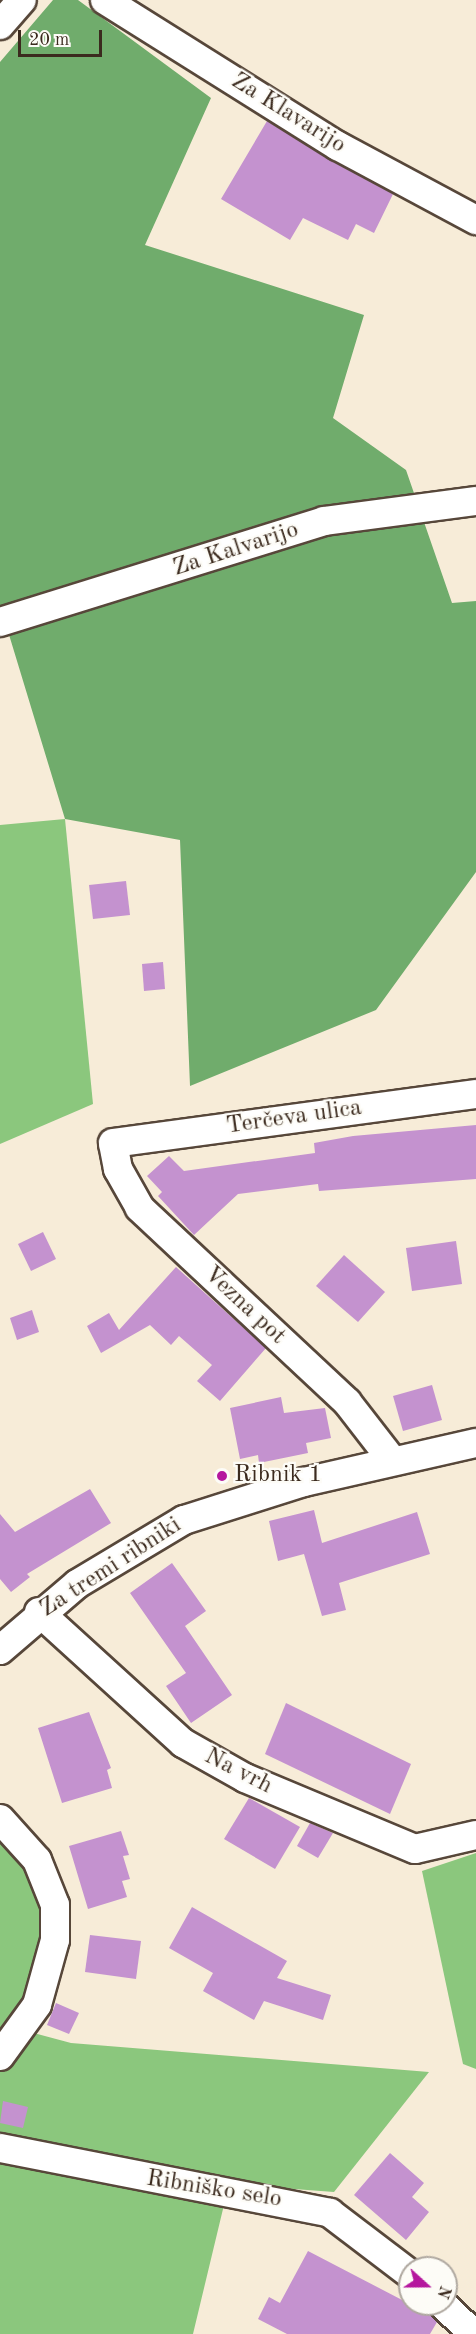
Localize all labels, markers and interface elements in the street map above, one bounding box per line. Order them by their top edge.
scale bar [21,18,105,56]
text: 20 m [29,31,69,49]
street label: Za Klavarijo [225,67,351,161]
street label: Za Kalvarijo [170,516,302,584]
street label: Terčeva ulica [224,1094,364,1142]
street label: Vezna pot [197,1261,291,1351]
place label: Ribnik 1 [234,1462,323,1490]
marker: Ribnik 1 [215,1469,229,1483]
street label: Za tremi ribniki [35,1512,187,1624]
street label: Na vrh [199,1743,277,1801]
street label: Ribniško selo [144,2165,284,2215]
north arrow [398,2256,458,2316]
text: N [433,2283,453,2300]

